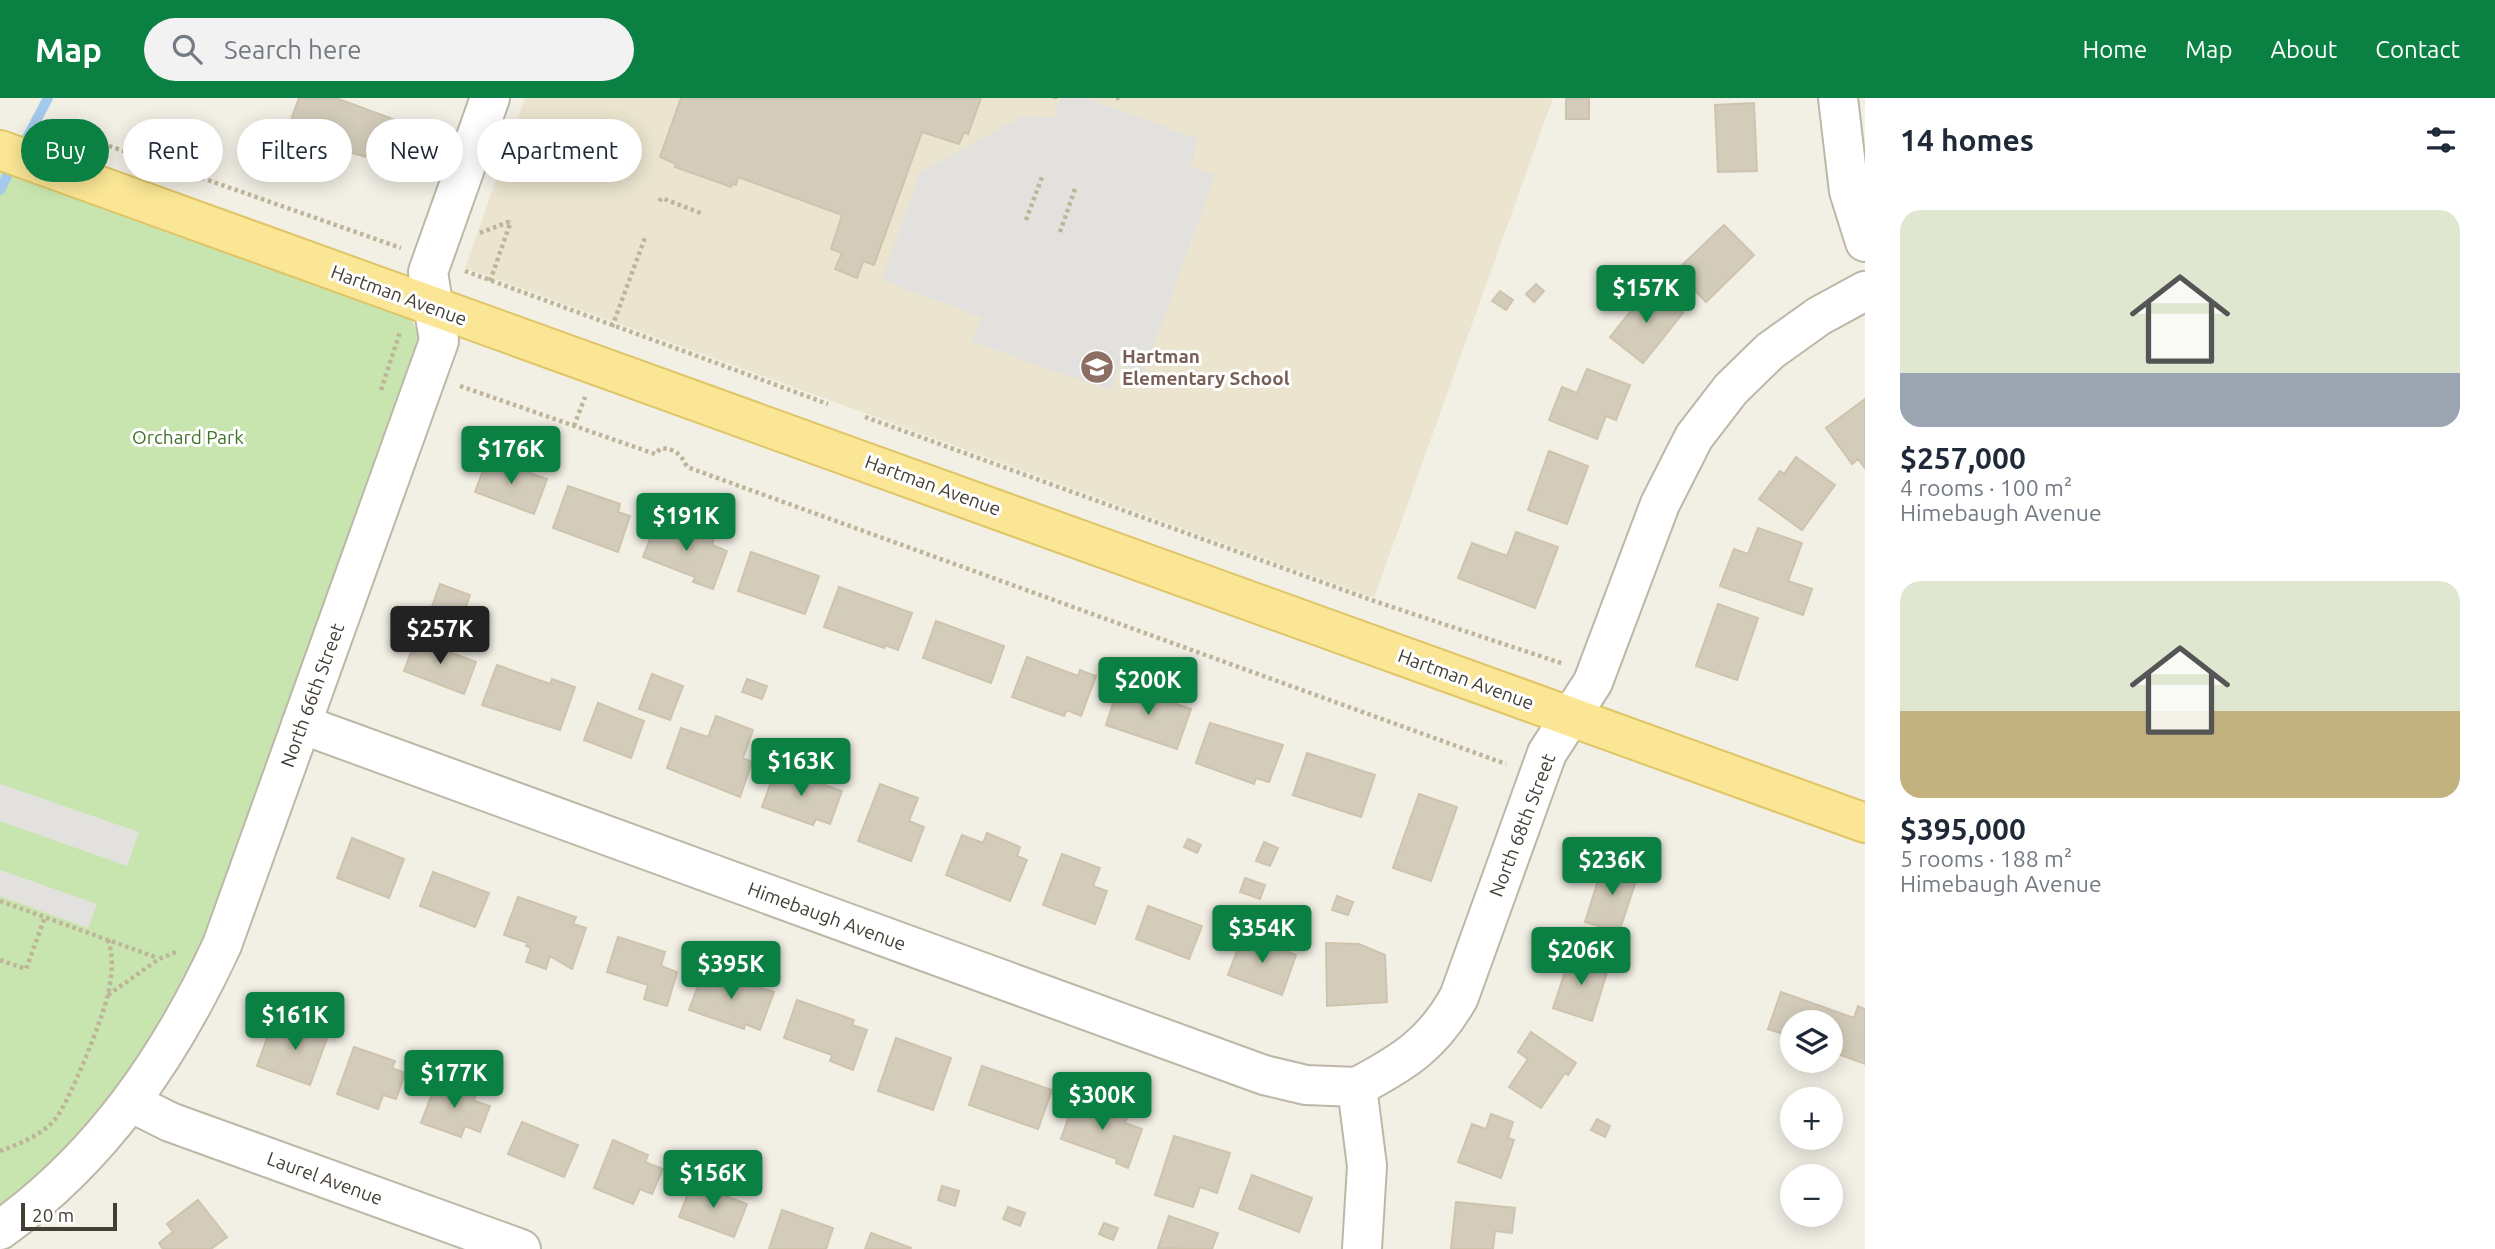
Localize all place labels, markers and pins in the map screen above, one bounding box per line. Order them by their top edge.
pin: $157K [1597,266,1695,325]
place label: Hartman Elementary School [1122,345,1290,389]
school or university icon: Hartman Elementary School [1078,348,1116,386]
pin: $176K [462,426,560,486]
pin: $191K [637,494,735,553]
pin: $257K [391,606,489,666]
pin: $200K [1099,658,1197,717]
pin: $163K [752,738,850,798]
pin: $236K [1563,838,1661,897]
pin: $354K [1213,906,1311,965]
pin: $206K [1532,928,1630,987]
pin: $395K [682,942,780,1001]
pin: $161K [246,992,344,1052]
pin: $177K [405,1051,503,1110]
pin: $300K [1053,1072,1151,1132]
pin: $156K [664,1150,762,1210]

